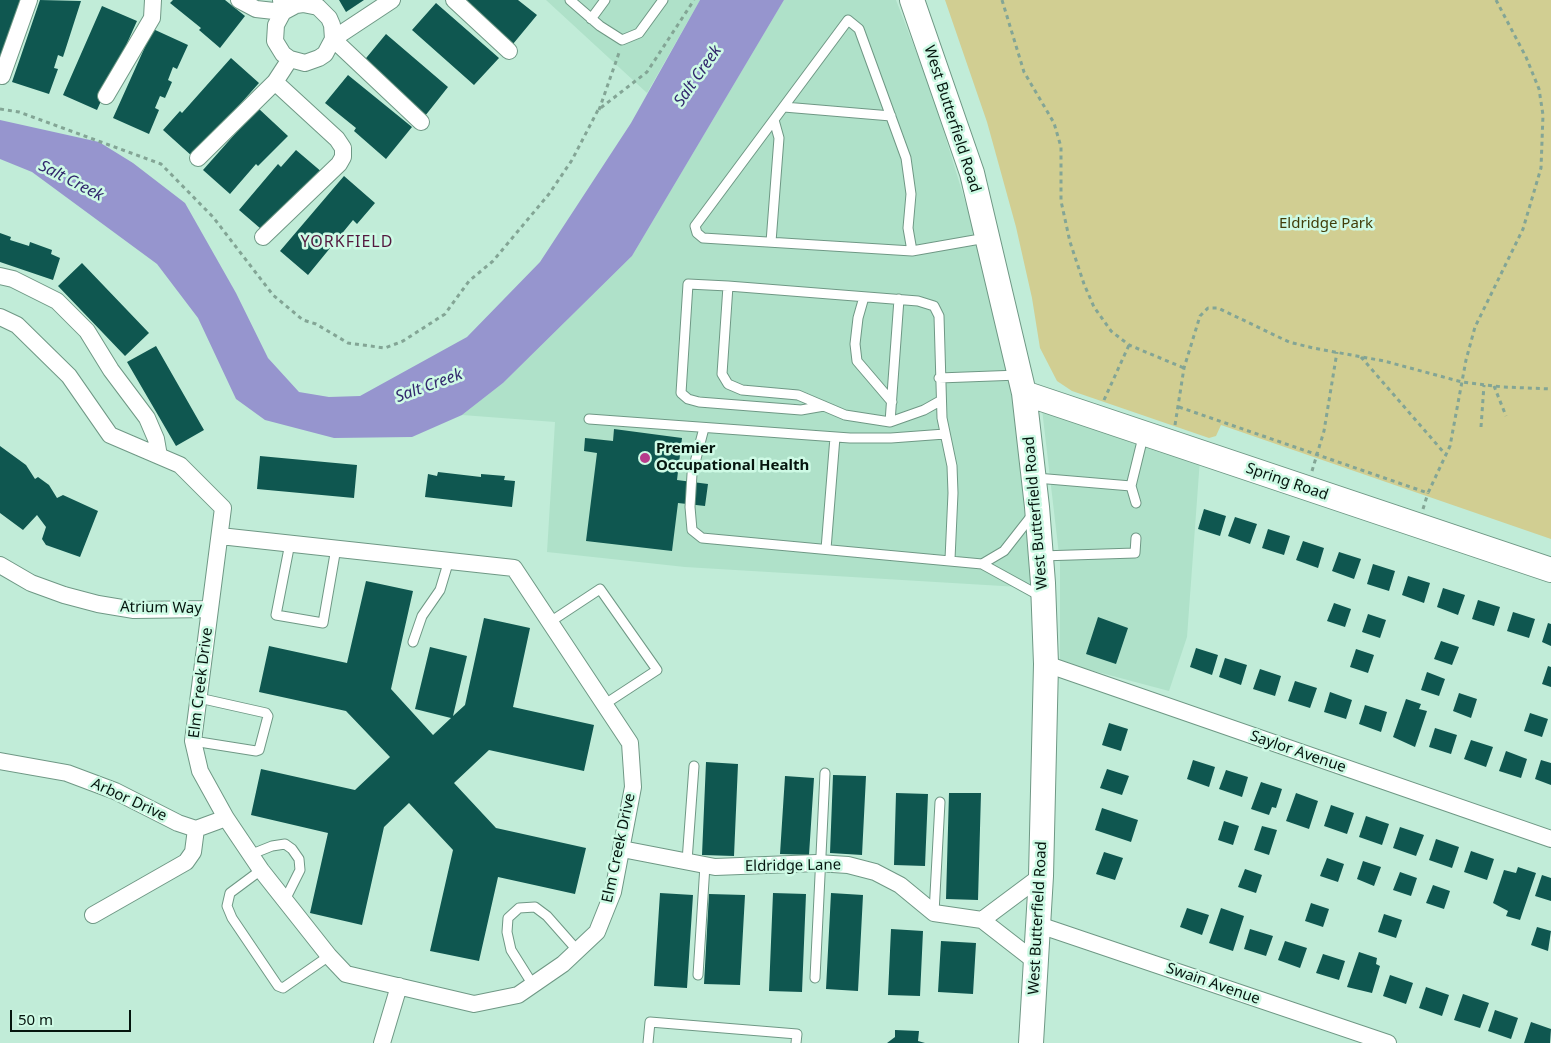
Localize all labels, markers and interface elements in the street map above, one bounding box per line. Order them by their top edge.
water label: Salt Creek [670,42,726,110]
street label: West Butterfield Road [920,43,984,195]
water label: Salt Creek [35,157,107,205]
park label: Eldridge Park [1279,215,1373,233]
district label: YORKFIELD [299,232,395,252]
water label: Salt Creek [393,365,465,407]
street label: West Butterfield Road [1020,436,1052,590]
place label: Premier Occupational Health [656,440,809,475]
marker: Premier Occupational Health [638,451,652,465]
street label: Spring Road [1243,459,1331,505]
street label: Atrium Way [120,598,202,618]
street label: Elm Creek Drive [185,627,217,739]
street label: Saylor Avenue [1248,727,1348,777]
street label: Arbor Drive [88,775,170,825]
street label: Elm Creek Drive [599,792,639,904]
street label: West Butterfield Road [1025,841,1051,995]
street label: Eldridge Lane [745,856,841,876]
street label: Swain Avenue [1164,960,1262,1008]
scale bar [12,1000,134,1032]
text: 50 m [18,1009,53,1029]

